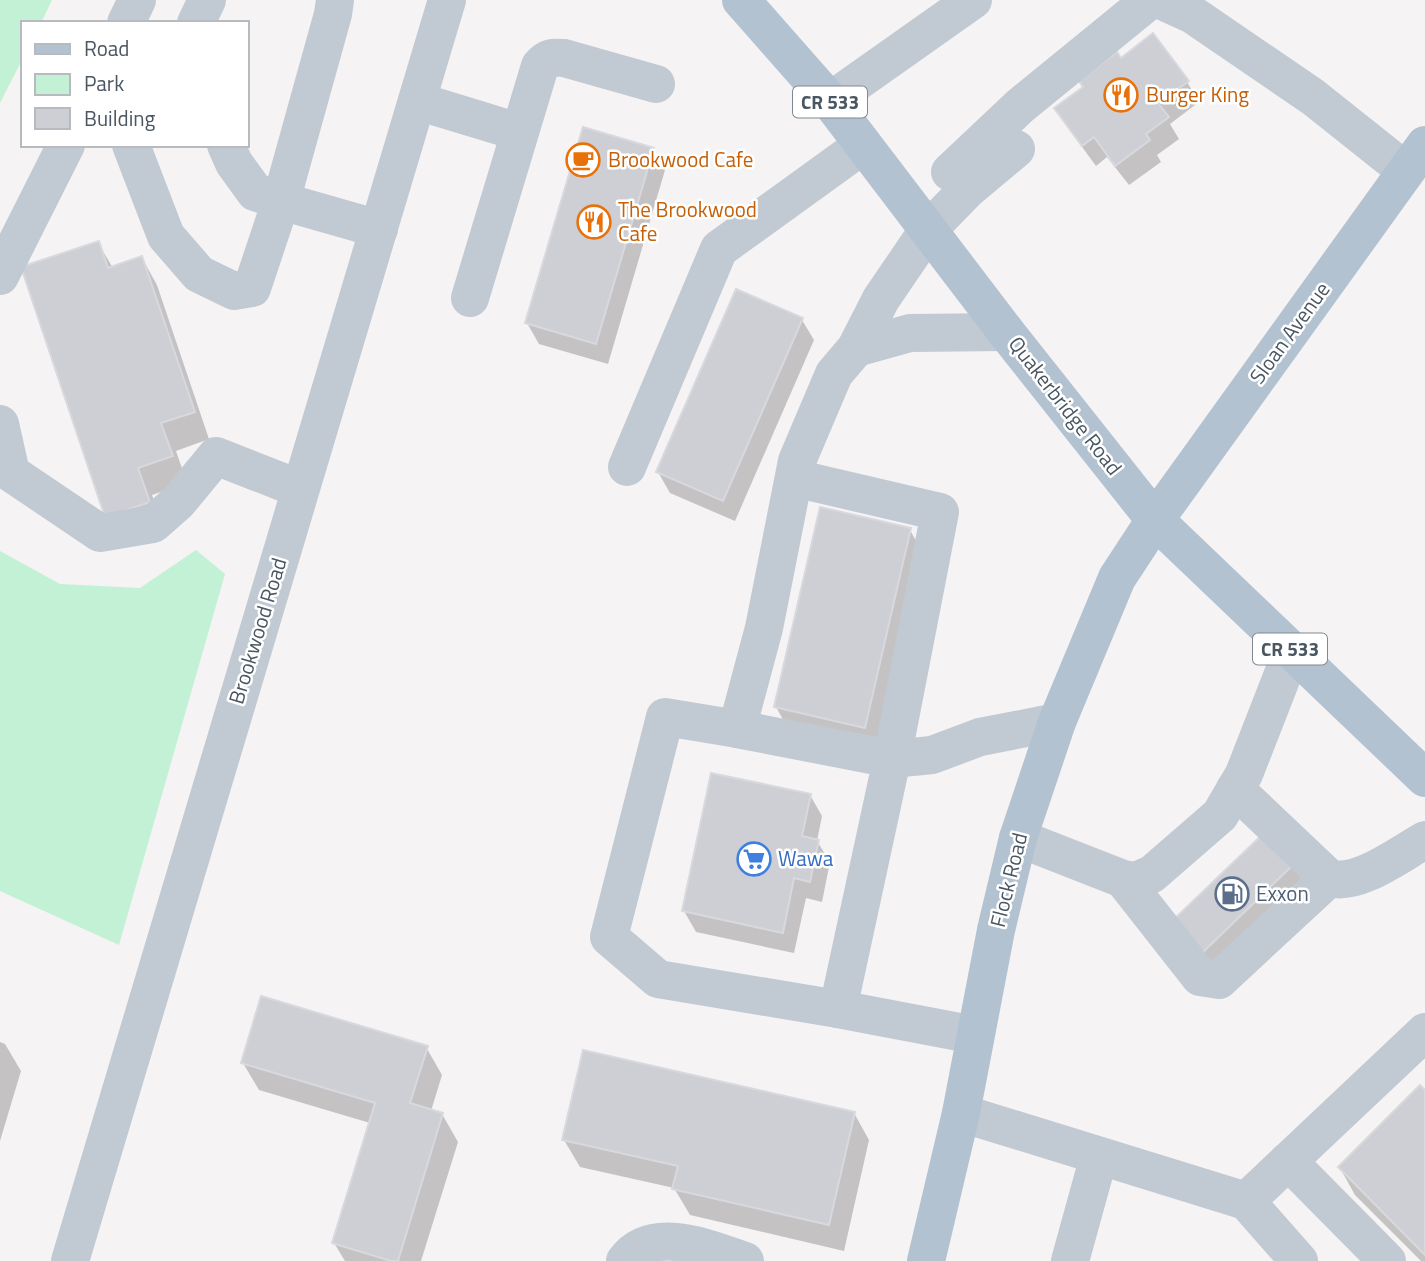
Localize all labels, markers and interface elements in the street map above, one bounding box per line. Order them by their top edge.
legend [21,21,248,147]
text: Road [84,32,129,64]
text: Park [84,67,124,99]
restaurant icon: Burger King [1102,76,1140,114]
place label: Burger King [1146,78,1249,110]
road number: CR 533 [793,86,867,118]
text: Building [84,102,156,134]
cafe icon: Brookwood Cafe [564,141,602,179]
place label: Brookwood Cafe [608,143,753,175]
place label: The Brookwood Cafe [618,193,757,249]
restaurant icon: The Brookwood Cafe [575,203,613,241]
street label: Sloan Avenue [1241,275,1337,390]
street label: Quakerbridge Road [1001,329,1130,482]
street label: Brookwood Road [220,554,294,708]
road number: CR 533 [1253,634,1327,664]
street label: Flock Road [981,829,1035,930]
supermarket icon: Wawa [735,840,773,878]
place label: Wawa [778,842,834,874]
fuel station icon: Exxon [1213,875,1251,913]
place label: Exxon [1256,877,1309,909]

